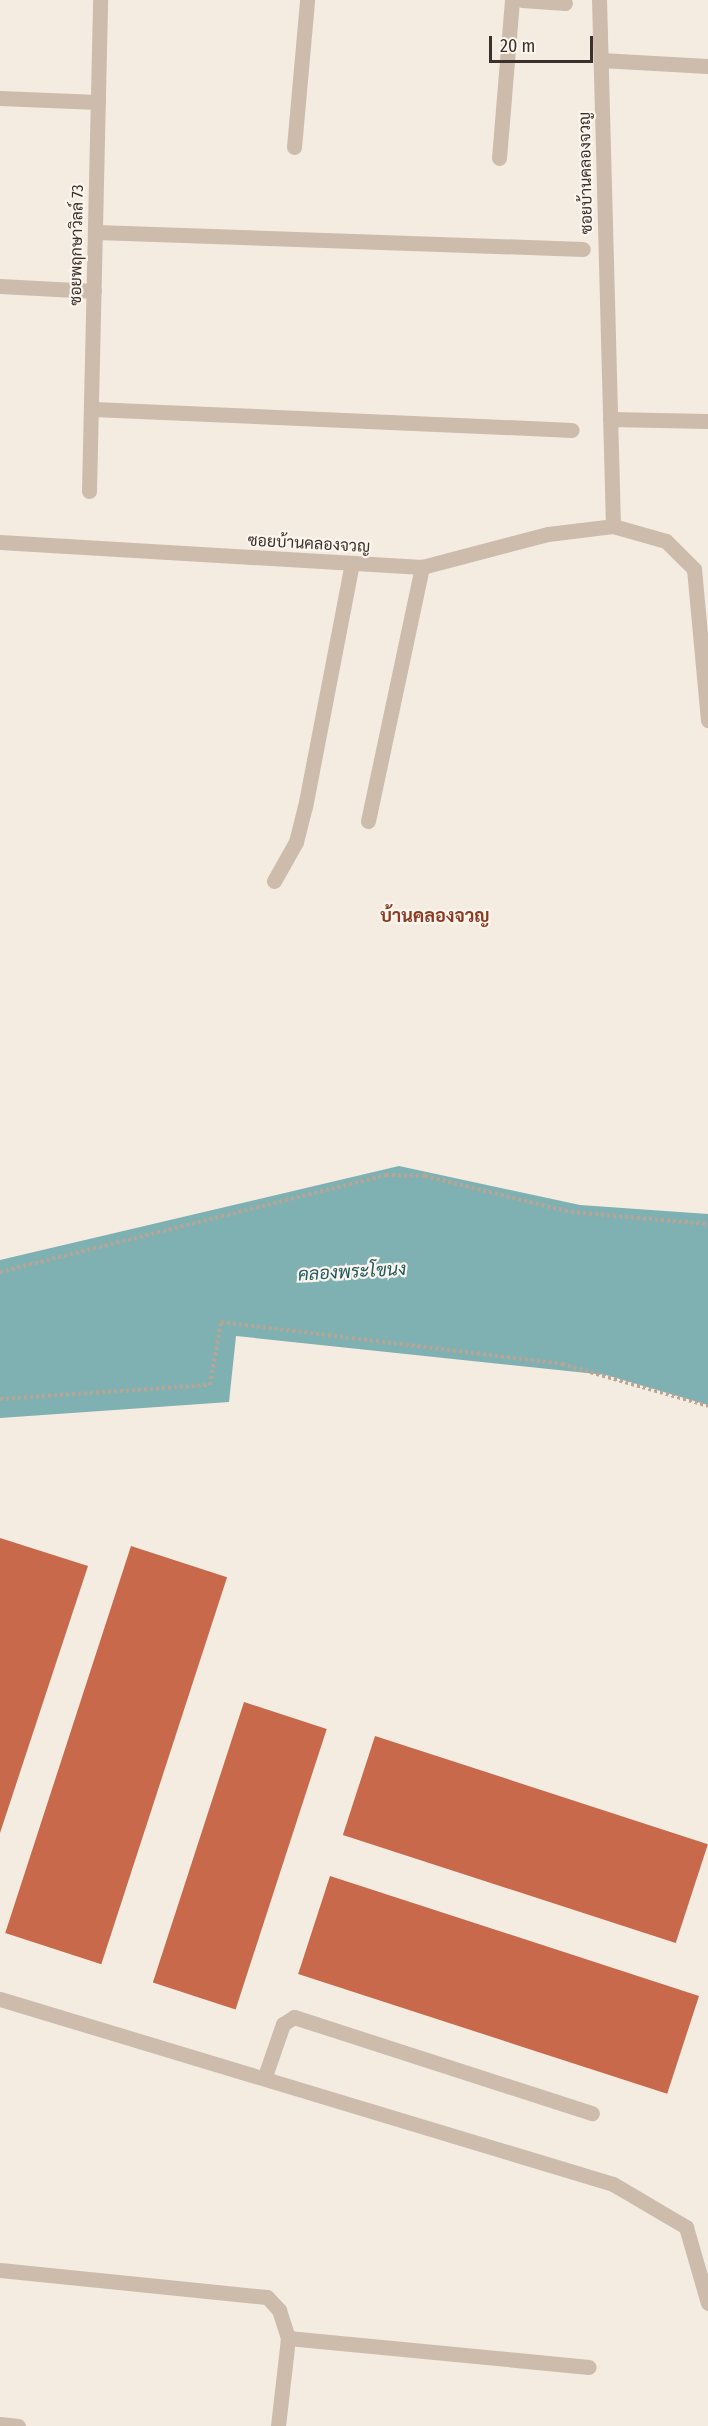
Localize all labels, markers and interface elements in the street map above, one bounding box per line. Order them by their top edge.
scale bar [492,24,596,62]
text: 20 m [500,35,535,57]
street label: ซอยบ้านคลองจวญ [575,112,597,234]
street label: ซอยพฤกษาวิลล์ 73 [66,184,88,306]
street label: ซอยบ้านคลองจวญ [247,531,371,557]
district label: บ้านคลองจวญ [380,905,490,927]
water label: คลองพระโขนง [297,1258,407,1286]

